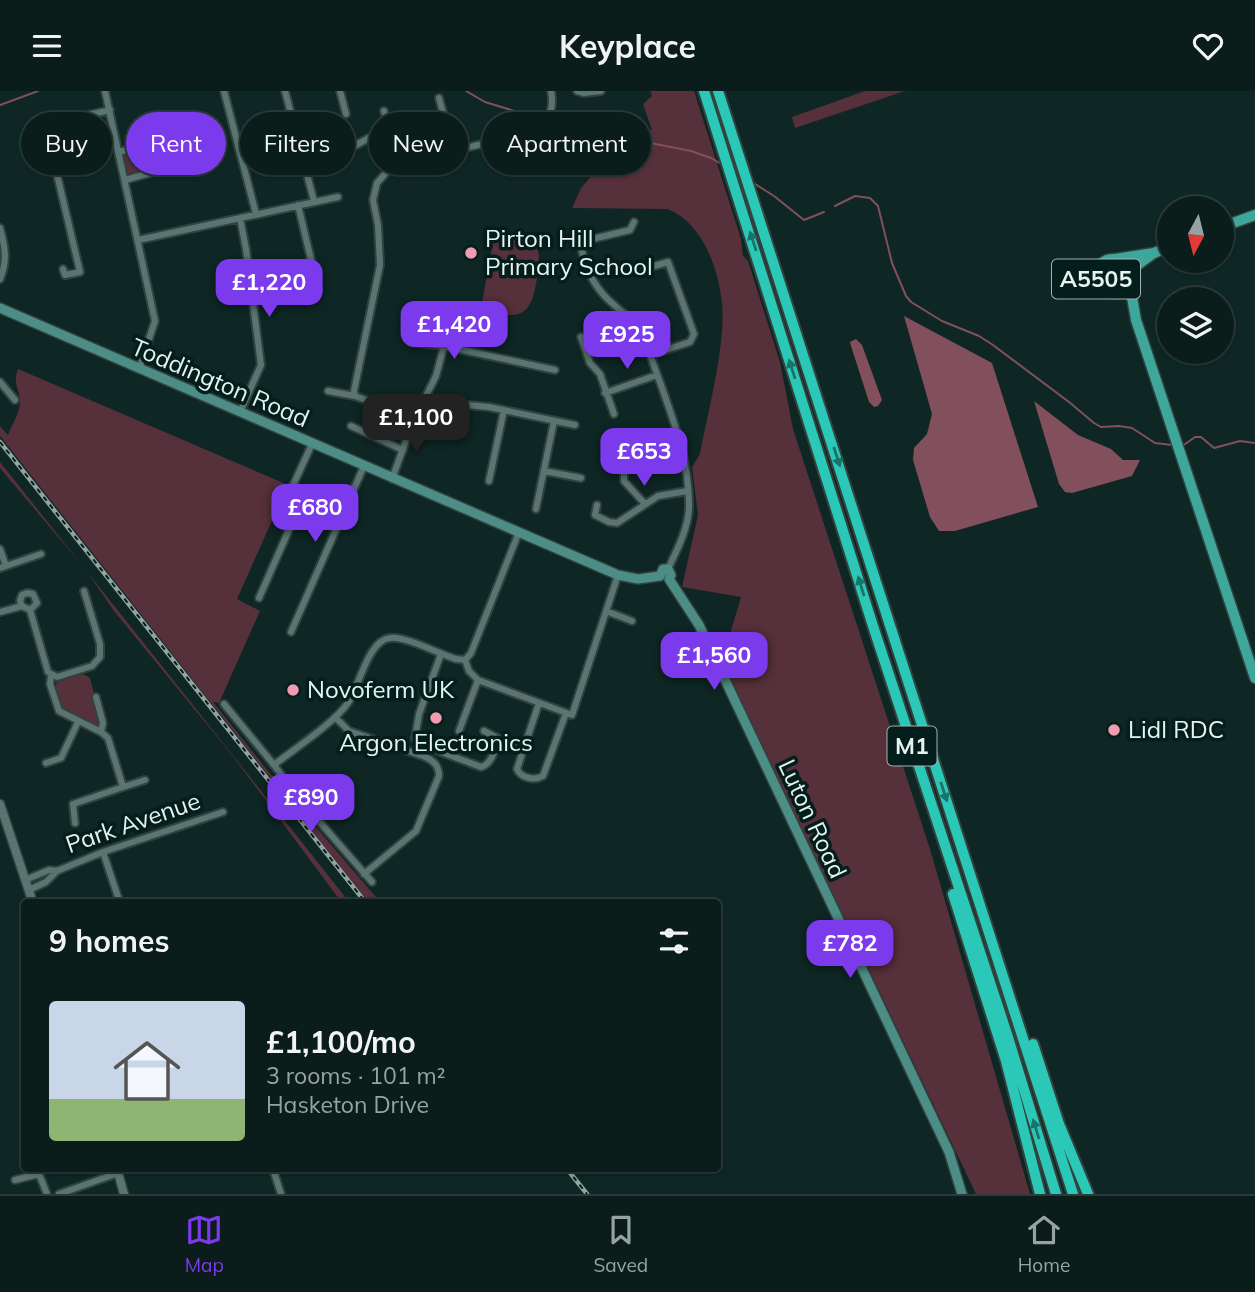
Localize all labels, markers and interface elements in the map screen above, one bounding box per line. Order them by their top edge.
text: Keyplace [559,26,696,66]
icon: menu [28,27,66,65]
icon: heart [1189,27,1227,65]
chip: Buy [21,112,112,175]
chip: Rent [126,112,226,175]
chip: Filters [240,112,355,175]
chip: New [369,112,468,175]
chip: Apartment [482,112,651,175]
north arrow [1157,196,1234,273]
map controls [1157,196,1234,364]
place label: Pirton Hill Primary School [485,223,653,281]
one-way arrow [747,231,758,252]
marker: Pirton Hill Primary School [463,245,479,261]
pin: £1,220 [212,259,326,319]
road number: A5505 [1052,259,1140,299]
text: £1,220 [232,267,306,296]
button: layers [1157,287,1234,364]
pin: £1,420 [397,301,511,361]
text: £1,420 [417,309,491,338]
pin: £925 [586,311,668,371]
text: £925 [599,319,655,348]
street label: Toddington Road [127,331,314,433]
one-way arrow [786,358,797,379]
pin: £1,100 [359,395,473,454]
text: £1,100 [379,402,453,431]
pin: £653 [603,429,685,488]
text: £653 [616,436,672,465]
one-way arrow [832,447,842,468]
pin: £680 [274,484,356,544]
text: £680 [287,492,343,521]
one-way arrow [855,575,865,596]
pin: £1,560 [657,633,771,692]
text: £1,560 [677,640,751,669]
place label: Novoferm UK [307,674,455,704]
marker: Novoferm UK [285,682,301,698]
marker: Argon Electronics [428,710,444,726]
place label: Lidl RDC [1128,714,1224,744]
marker: Lidl RDC [1106,722,1122,738]
place label: Argon Electronics [339,727,533,757]
road number: M1 [888,727,936,765]
street label: Luton Road [772,754,854,883]
pin: £890 [270,775,352,834]
text: £890 [283,782,339,811]
one-way arrow [940,782,950,803]
street label: Park Avenue [61,785,204,859]
pin: £782 [809,921,891,980]
text: 9 homes [49,922,170,960]
icon: filters [655,922,693,960]
text: £782 [822,928,878,957]
text: £1,100/mo [266,1023,416,1061]
icon: home [105,1029,189,1113]
text: 3 rooms · 101 m² [266,1061,446,1090]
text: Hasketon Drive [266,1090,429,1119]
one-way arrow [1030,1118,1041,1139]
tab: Map [185,1211,224,1277]
tab: Saved [593,1211,648,1277]
tab: Home [1018,1211,1070,1277]

